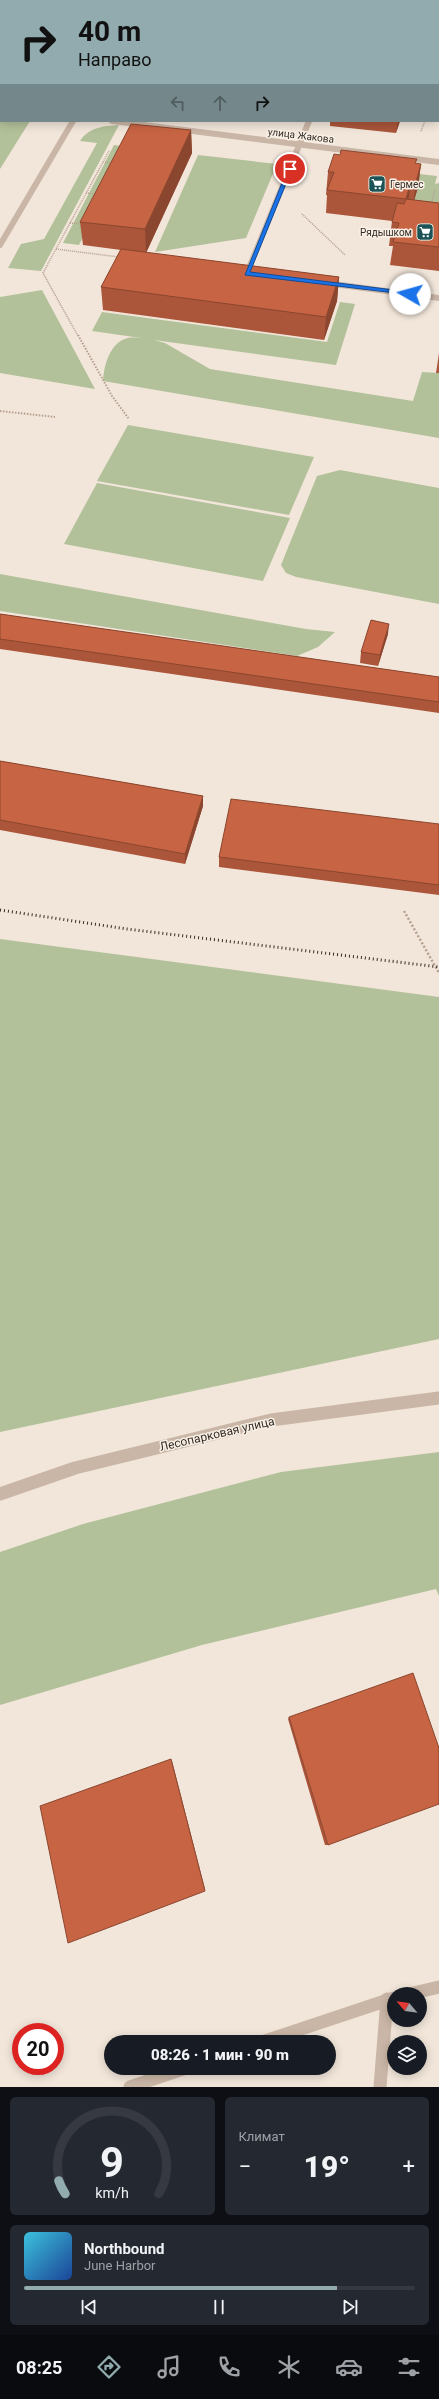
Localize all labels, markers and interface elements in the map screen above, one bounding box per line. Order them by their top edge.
text: 40 m [78,15,141,48]
icon: right [12,16,64,68]
text: Направо [78,49,151,70]
icon: left [167,92,189,114]
icon: ahead [209,92,231,114]
icon: right [251,92,273,114]
street label: улица Жакова [267,126,335,145]
pin [273,152,307,186]
icon: arrive [279,158,301,180]
supermarket icon: Гермес [367,174,387,194]
place label: Гермес [390,179,424,190]
supermarket icon: Рядышком [415,222,435,242]
place label: Рядышком [360,227,412,238]
position arrow [389,273,431,315]
street label: Лесопарковая улица [158,1414,276,1454]
north arrow [387,1987,427,2027]
map controls [387,1987,427,2075]
speed limit sign: 20 [12,2023,64,2075]
button: layers [387,2035,427,2075]
text: 08:26 · 1 мин · 90 m [151,2046,289,2064]
text: Климат [239,2129,285,2144]
text: 9 [100,2138,124,2187]
text: 19° [304,2149,350,2184]
text: − [239,2154,251,2179]
text: + [403,2154,415,2179]
text: km/h [95,2185,129,2201]
text: Northbound [84,2240,165,2258]
text: June Harbor [84,2258,156,2273]
icon: previous [78,2296,100,2318]
icon: pause [208,2296,230,2318]
icon: next [339,2296,361,2318]
icon: directions [95,2353,123,2381]
icon: music [155,2353,183,2381]
icon: phone [215,2353,243,2381]
icon: climate [275,2353,303,2381]
icon: car [335,2353,363,2381]
icon: filters [395,2353,423,2381]
text: 08:25 [16,2357,62,2378]

